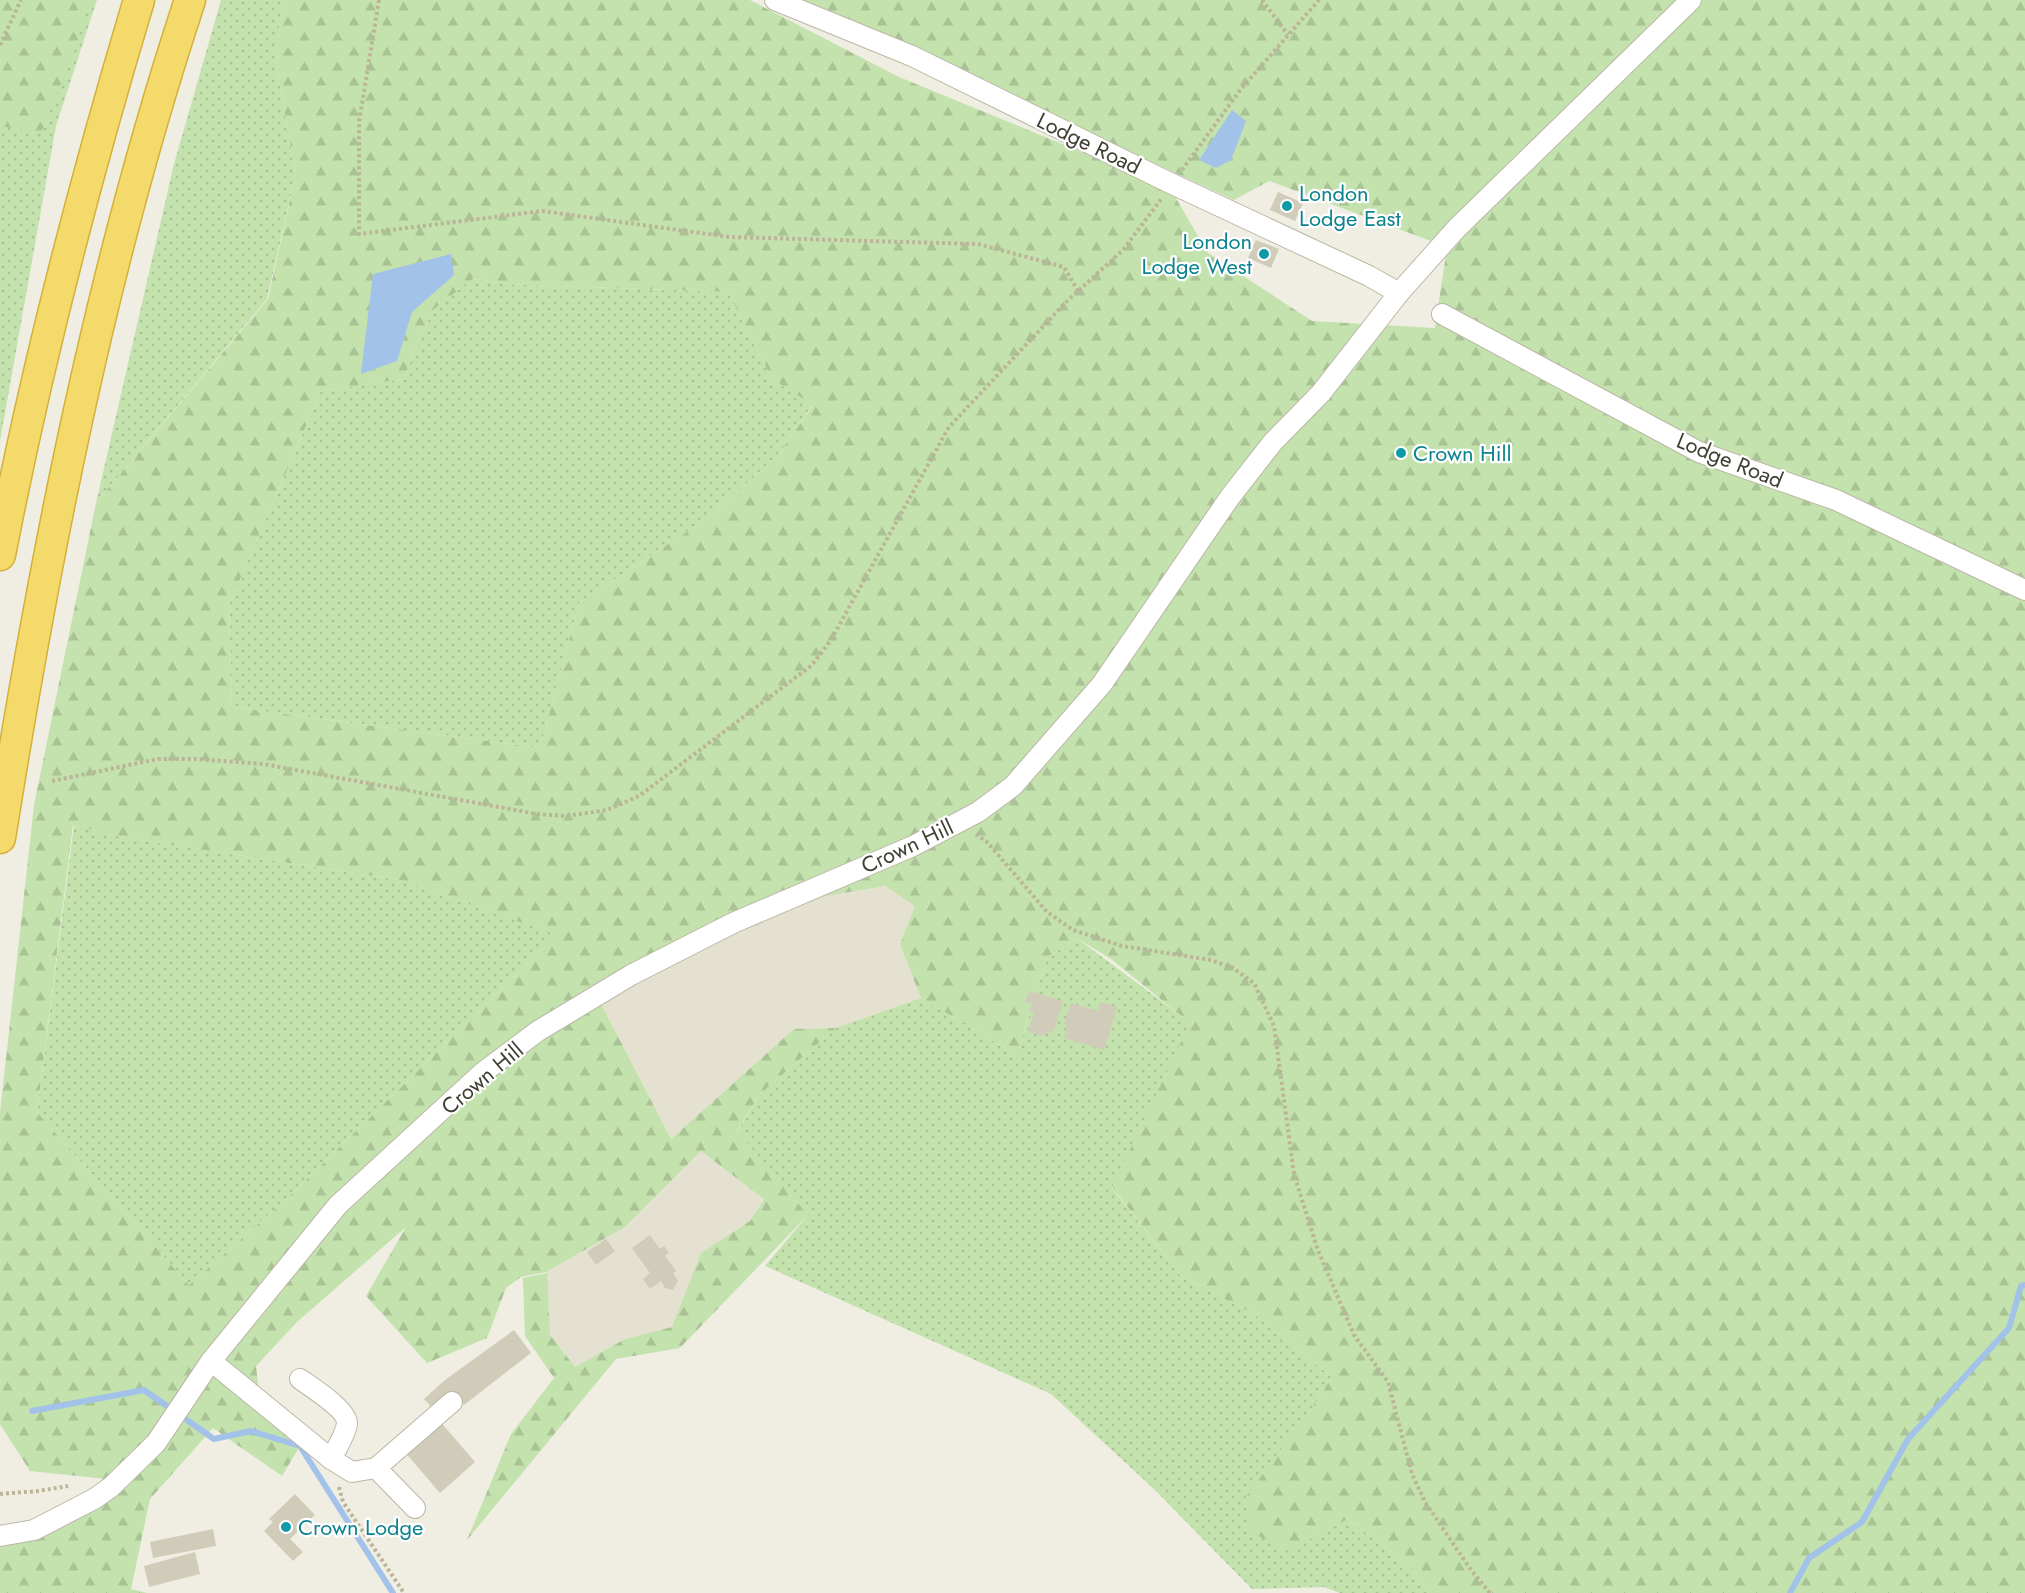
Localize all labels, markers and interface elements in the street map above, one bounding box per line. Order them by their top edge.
street label: Lodge Road [1031,104,1147,182]
place label: London Lodge East [1299,177,1401,234]
marker: London Lodge East [1280,199,1294,213]
place label: London Lodge West [1142,225,1253,282]
marker: London Lodge West [1257,247,1271,261]
street label: Lodge Road [1672,424,1788,496]
place label: Crown Hill [1413,437,1512,469]
marker: Crown Hill [1394,446,1408,460]
street label: Crown Hill [856,811,958,881]
street label: Crown Hill [434,1034,530,1122]
place label: Crown Lodge [298,1511,423,1543]
marker: Crown Lodge [279,1520,293,1534]

